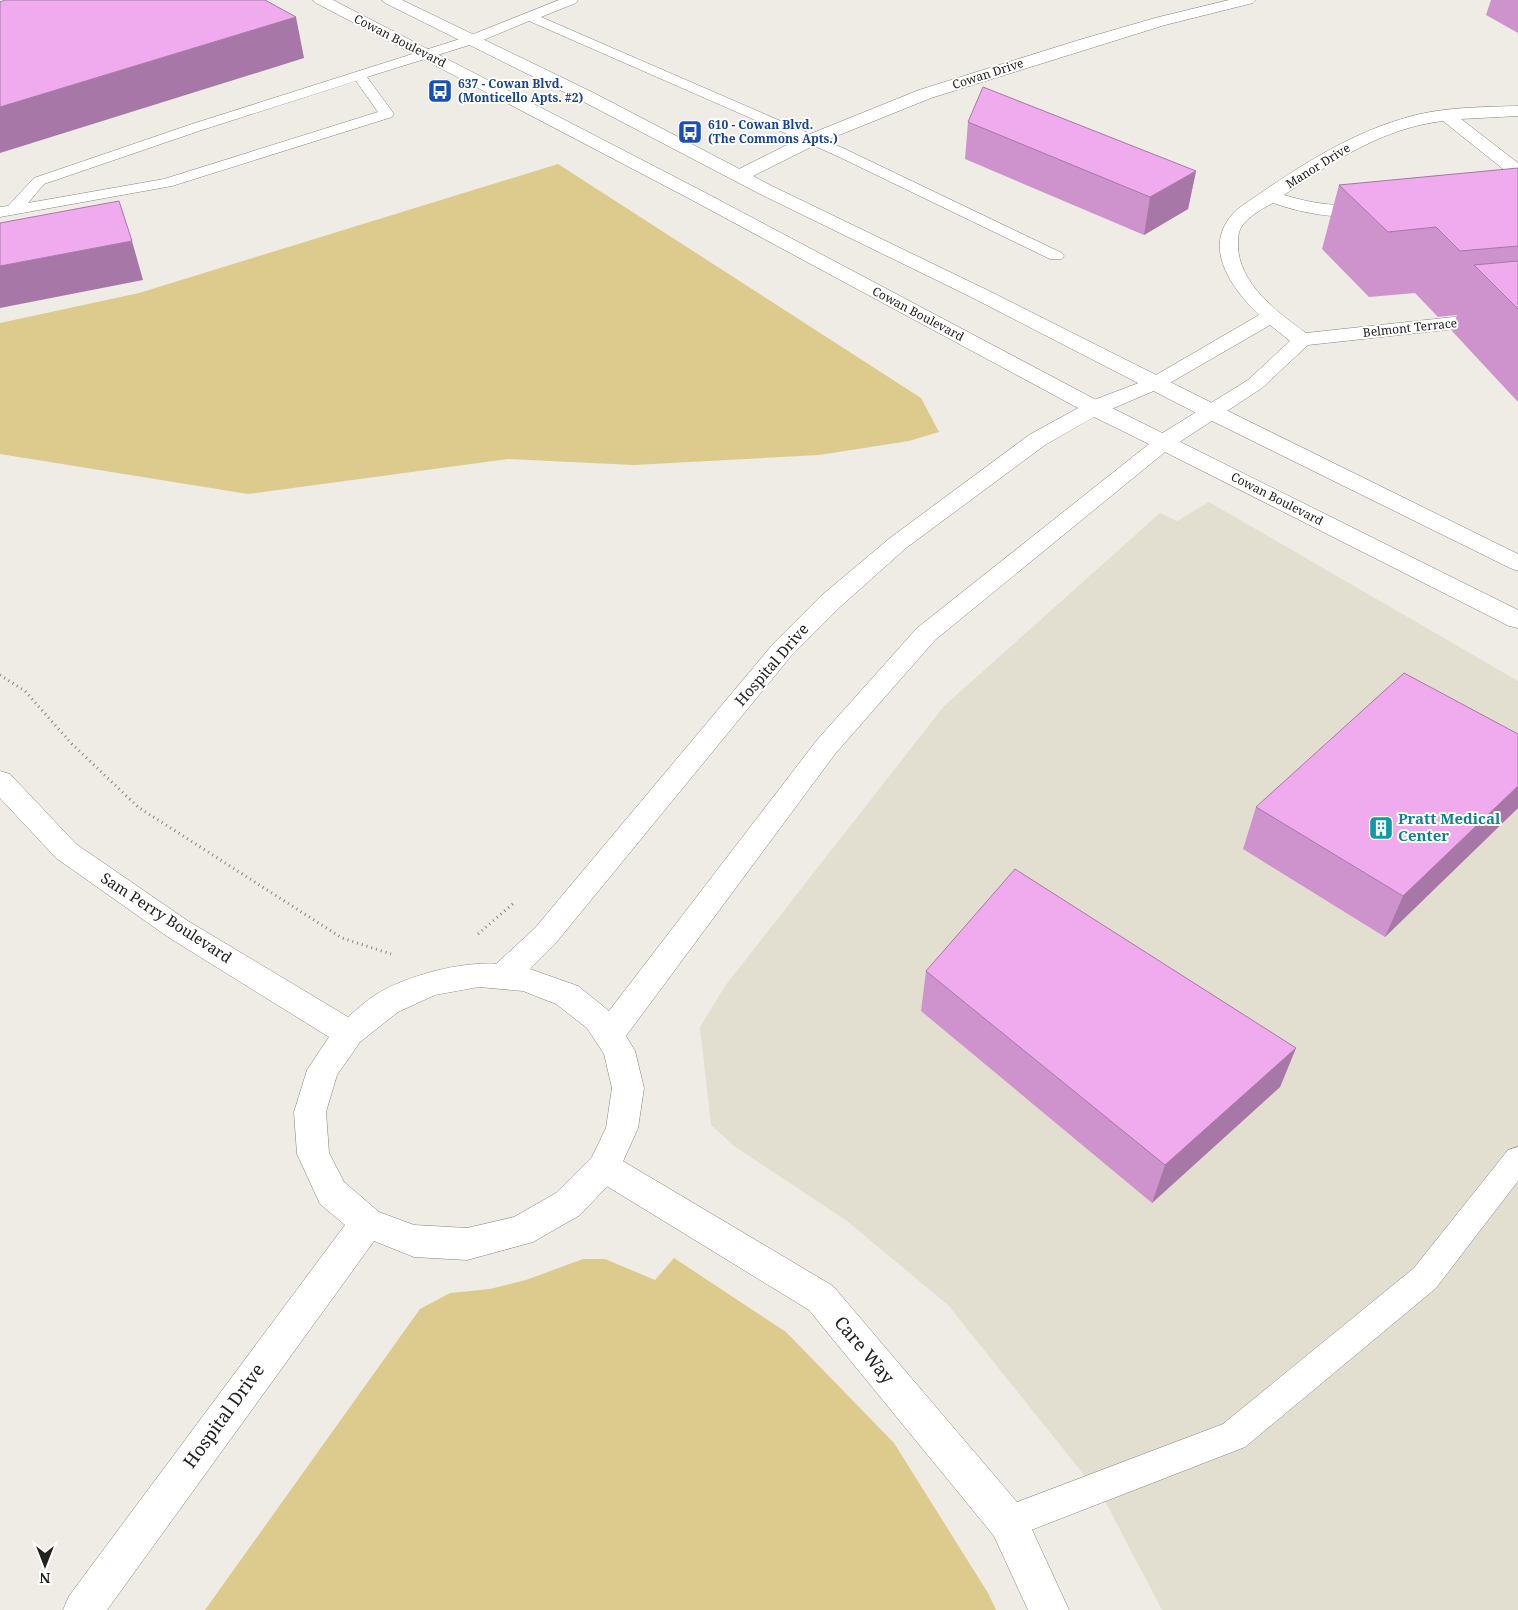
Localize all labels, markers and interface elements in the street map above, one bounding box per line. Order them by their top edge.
street label: Cowan Boulevard [351,10,450,71]
street label: Cowan Drive [950,54,1026,93]
place label: 637 - Cowan Blvd. (Monticello Apts. #2) [458,75,583,106]
bus stop icon: 637 - Cowan Blvd. (Monticello Apts. #2) [427,78,453,104]
place label: 610 - Cowan Blvd. (The Commons Apts.) [708,116,838,147]
bus stop icon: 610 - Cowan Blvd. (The Commons Apts.) [677,119,703,145]
street label: Manor Drive [1282,139,1353,192]
street label: Cowan Boulevard [869,282,968,345]
street label: Belmont Terrace [1362,314,1458,341]
street label: Cowan Boulevard [1228,468,1327,529]
street label: Hospital Drive [730,619,813,710]
place label: Pratt Medical Center [1398,808,1501,845]
building icon: Pratt Medical Center [1368,815,1394,841]
street label: Sam Perry Boulevard [97,867,236,967]
street label: Care Way [829,1310,901,1389]
street label: Hospital Drive [177,1358,269,1473]
north arrow [20,1540,70,1590]
text: N [39,1569,51,1588]

